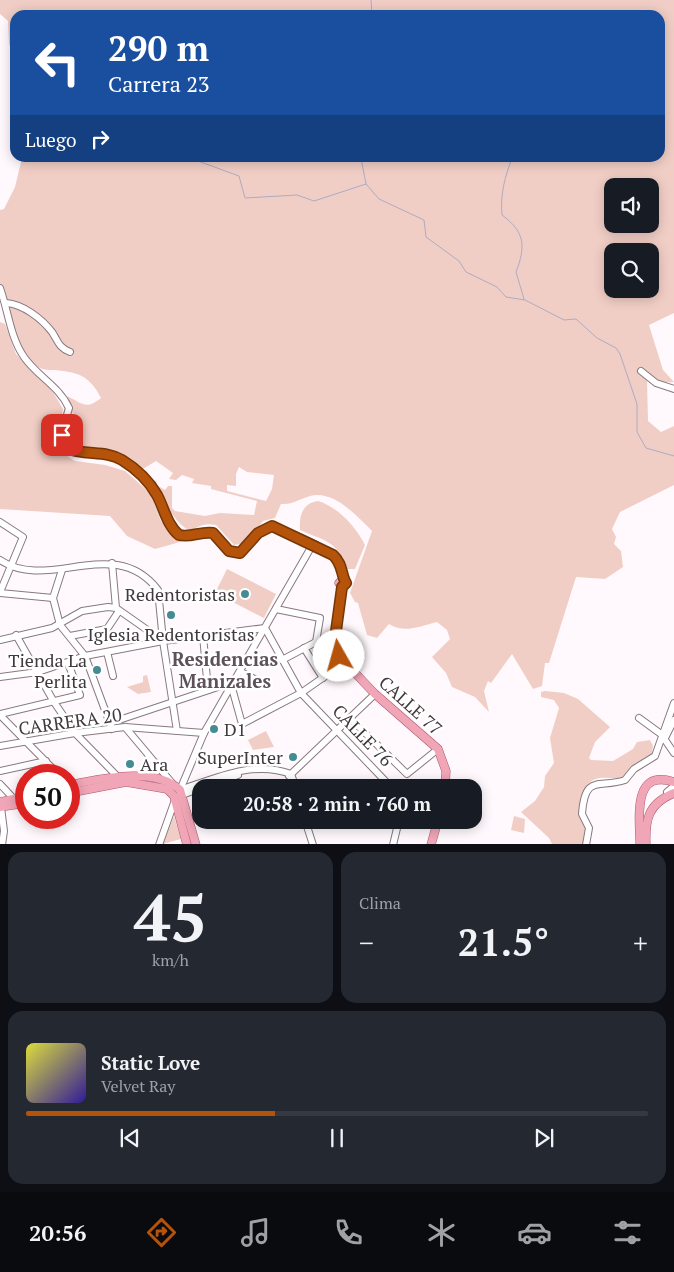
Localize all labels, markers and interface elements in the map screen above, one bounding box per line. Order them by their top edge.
text: 290 m [108,25,209,71]
icon: left [25,30,90,95]
text: Carrera 23 [108,69,210,98]
icon: right [86,125,114,153]
text: Luego [25,127,76,152]
map controls [604,178,659,298]
button: sound [604,178,659,233]
button: search [604,243,659,298]
pin [41,414,83,456]
icon: arrive [48,421,76,449]
place label: Redentoristas [125,582,235,606]
marker: Redentoristas [239,588,251,600]
marker: Iglesia Redentoristas [165,609,177,621]
place label: Iglesia Redentoristas [87,622,255,646]
position arrow [312,629,364,681]
district label: Residencias Manizales [172,646,279,693]
place label: Tienda La Perlita [8,648,87,693]
marker: Tienda La Perlita [91,664,103,676]
street label: CALLE 77 [374,670,448,740]
street label: CALLE 76 [328,699,399,771]
street label: CARRERA 20 [17,702,123,740]
place label: D1 [224,717,246,741]
marker: D1 [208,723,220,735]
place label: SuperInter [197,745,283,769]
marker: SuperInter [287,751,299,763]
place label: Ara [140,752,168,776]
marker: Ara [124,758,136,770]
speed limit sign: 50 [15,764,80,829]
text: 20:58 · 2 min · 760 m [243,791,431,816]
text: 45 [134,873,207,960]
text: Clima [359,892,401,914]
text: 21.5° [458,917,549,967]
text: − [359,924,374,961]
text: + [633,924,648,961]
text: km/h [152,949,189,971]
text: Static Love [101,1050,200,1075]
text: Velvet Ray [101,1075,175,1097]
icon: previous [116,1124,144,1152]
icon: pause [323,1124,351,1152]
icon: next [530,1124,558,1152]
icon: directions [144,1215,179,1250]
icon: music [238,1215,273,1250]
icon: phone [331,1215,366,1250]
icon: climate [424,1215,459,1250]
icon: car [517,1215,552,1250]
icon: filters [610,1215,645,1250]
text: 20:56 [29,1218,86,1247]

